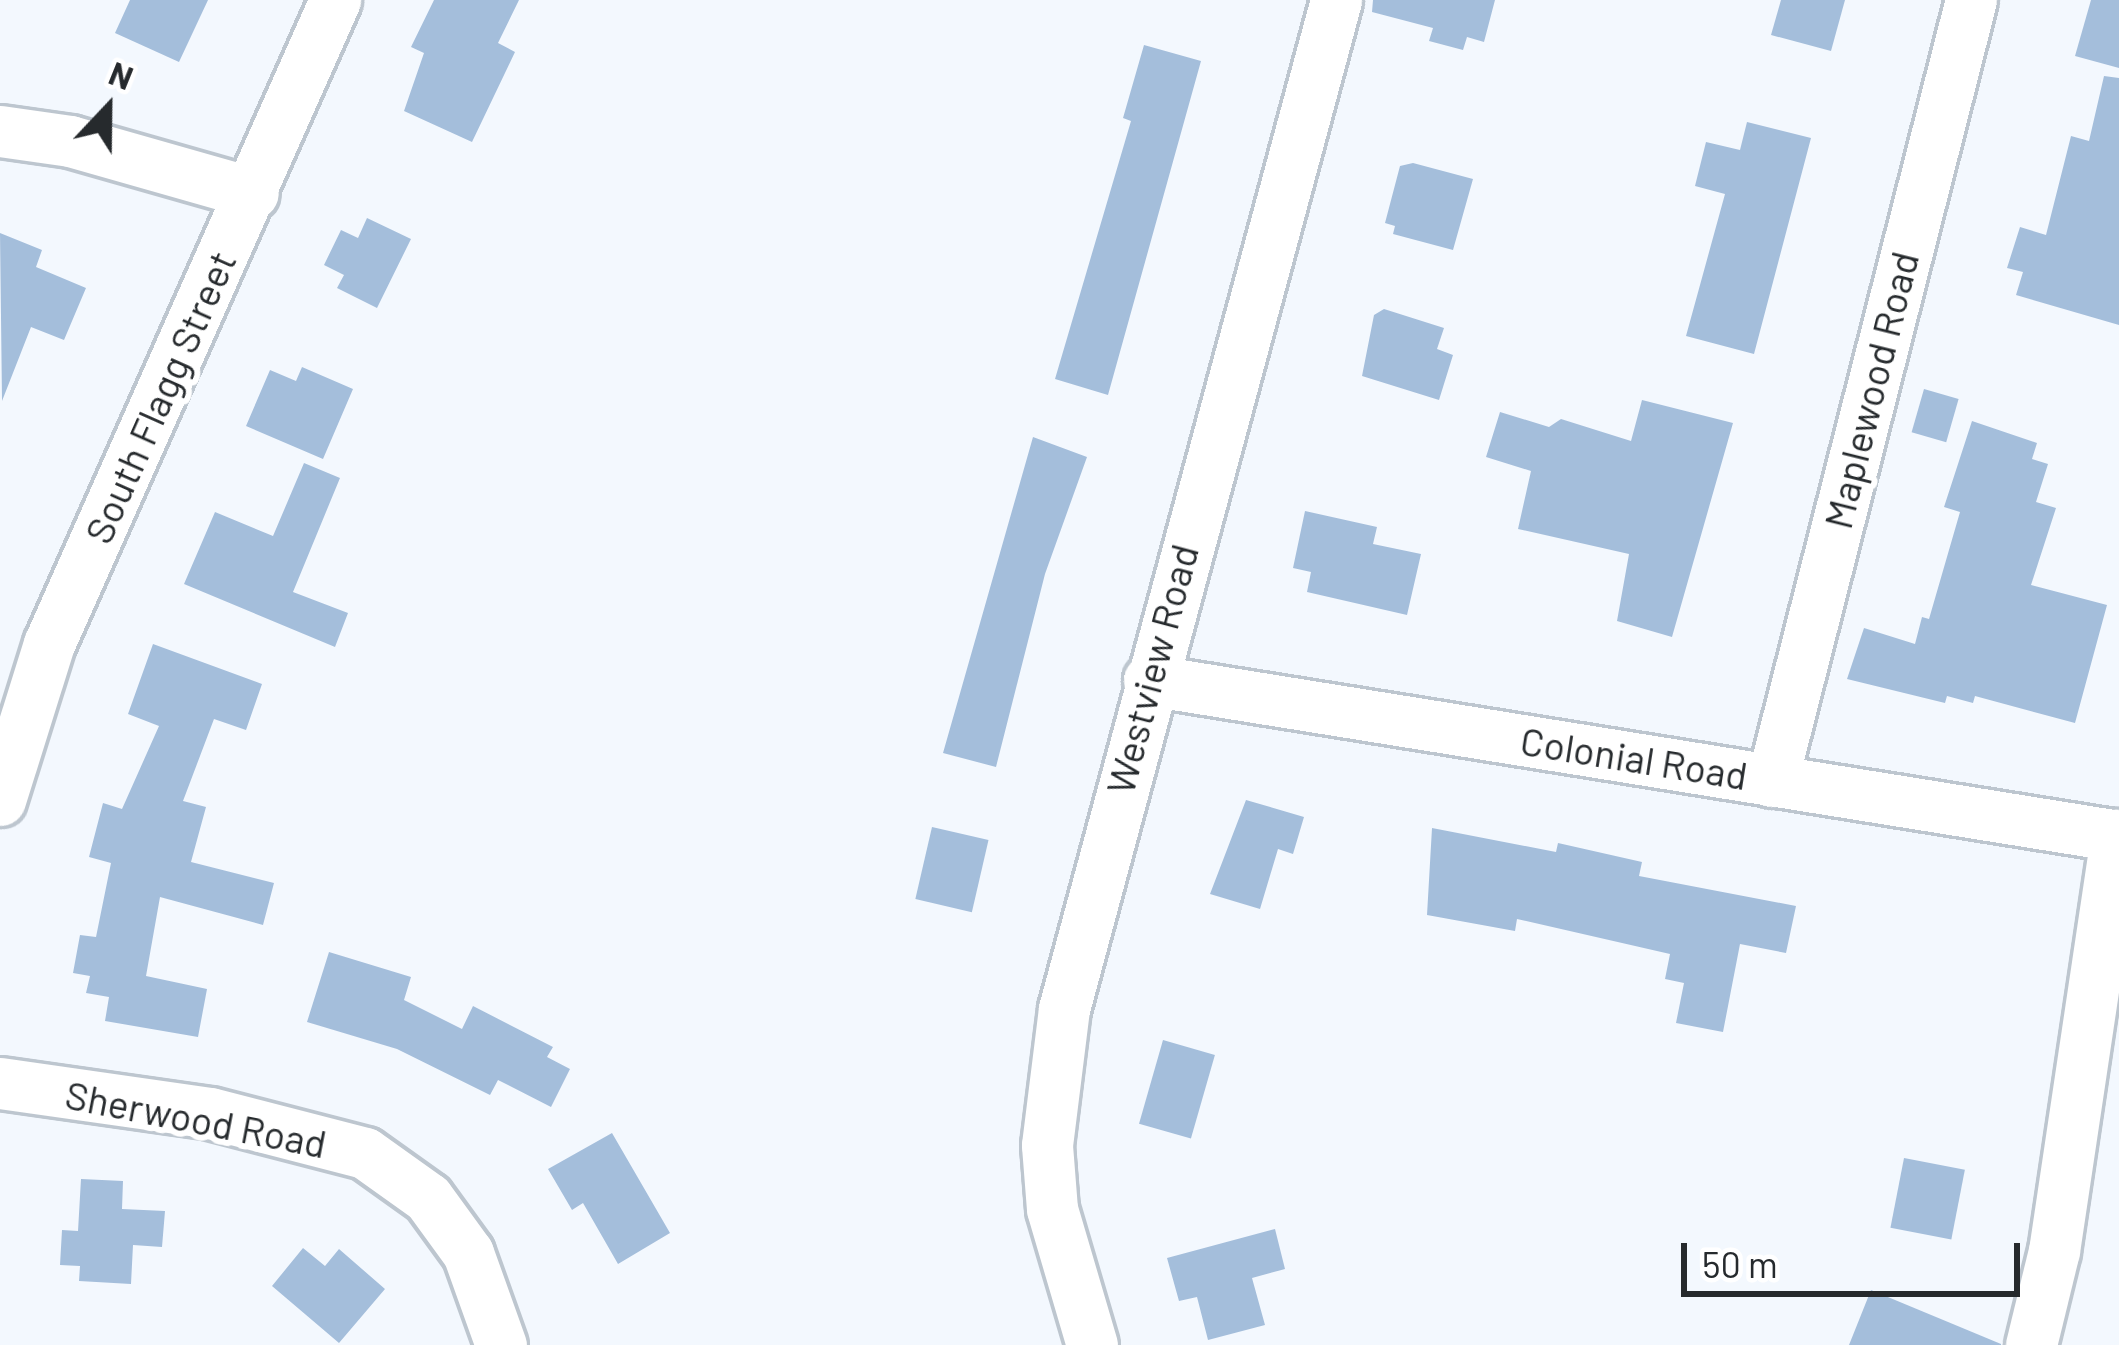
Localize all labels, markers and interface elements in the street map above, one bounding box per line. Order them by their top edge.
north arrow [48,48,168,168]
text: N [104,52,139,97]
street label: South Flagg Street [75,244,245,550]
street label: Maplewood Road [1814,247,1928,533]
street label: Westview Road [1096,539,1208,799]
street label: Colonial Road [1517,717,1751,799]
street label: Sherwood Road [62,1071,330,1167]
scale bar [1687,1219,2026,1293]
text: 50 m [1702,1242,1778,1285]

